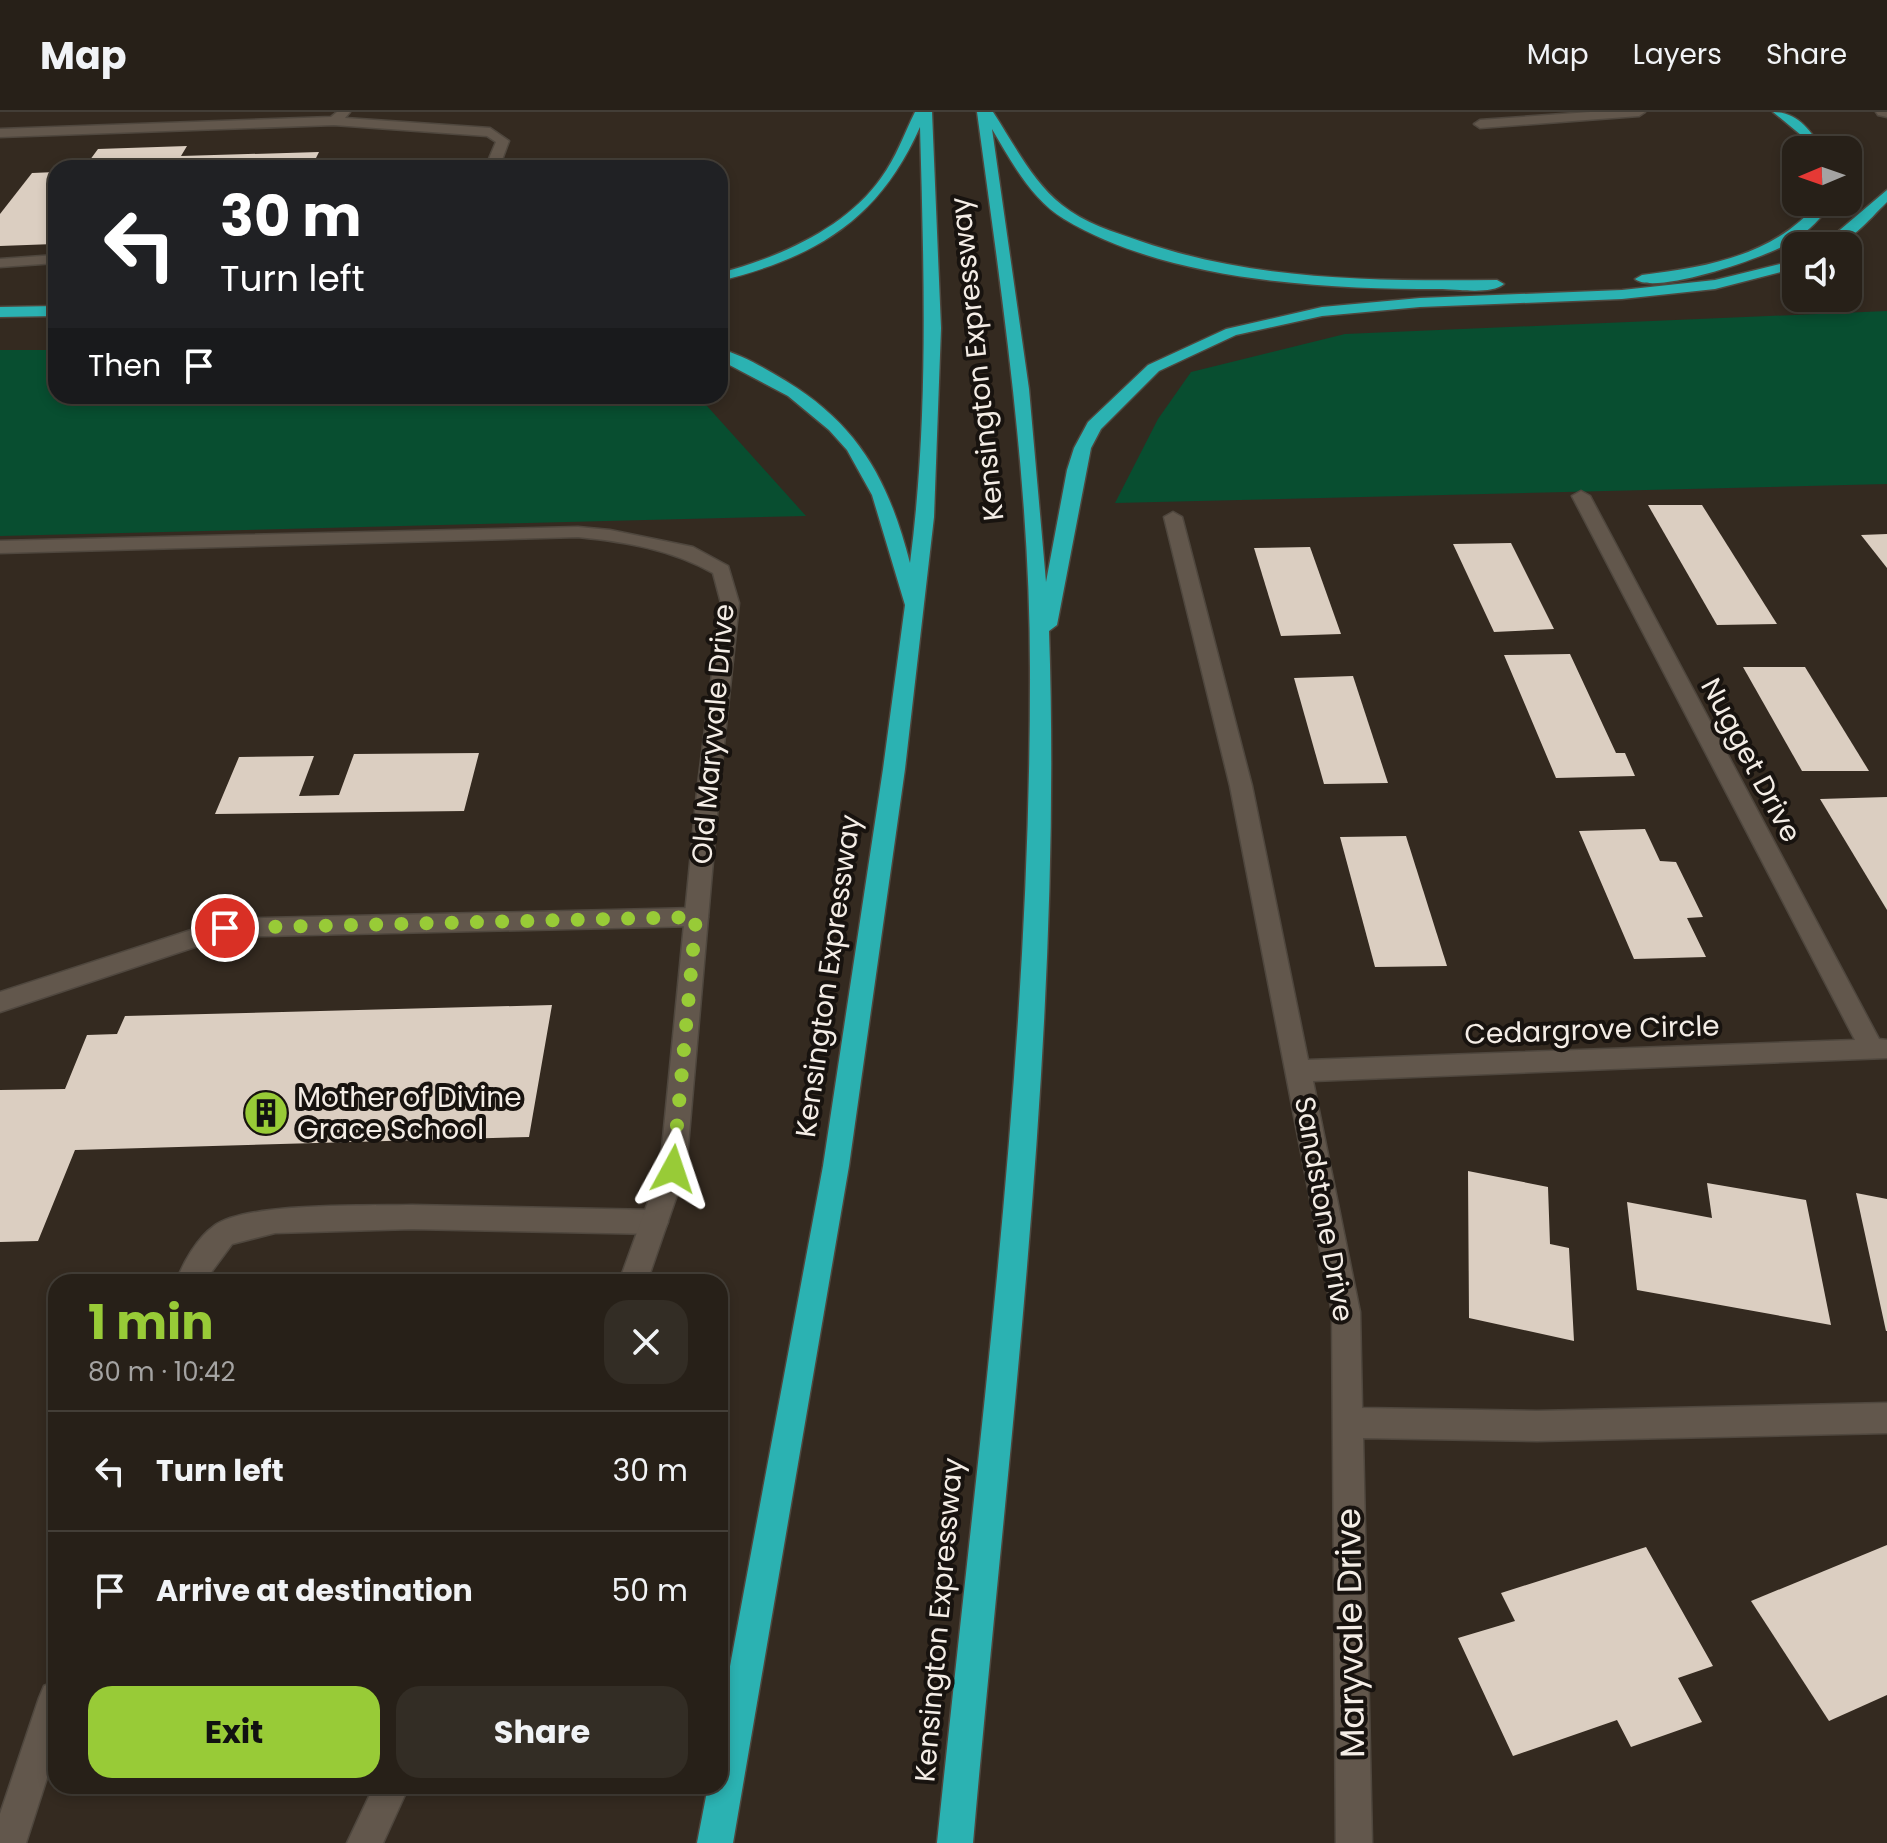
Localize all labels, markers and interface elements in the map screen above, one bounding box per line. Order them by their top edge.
text: Map [40,29,127,82]
text: Map [1527,35,1589,74]
text: Layers [1633,35,1722,74]
text: Share [1766,35,1847,74]
north arrow [1782,136,1862,216]
map controls [1782,136,1862,312]
text: 30 m [220,177,362,256]
icon: left [88,192,192,296]
street label: Kensington Expressway [941,195,1013,523]
button: sound [1782,232,1862,312]
text: Turn left [220,253,365,304]
text: Then [88,344,161,387]
icon: arrive [177,344,221,388]
street label: Old Maryvale Drive [682,602,744,866]
street label: Nugget Drive [1691,671,1811,849]
street label: Kensington Expressway [786,812,870,1140]
pin [191,894,259,962]
icon: arrive [203,906,247,950]
street label: Cedargrove Circle [1464,1006,1720,1054]
place label: Mother of Divine Grace School [297,1078,522,1149]
building icon: Mother of Divine Grace School [242,1089,290,1137]
street label: Sandstone Drive [1285,1093,1363,1325]
position arrow [631,1127,715,1211]
text: 1 min [88,1289,214,1356]
button: close [604,1300,688,1384]
text: 80 m · 10:42 [88,1354,235,1390]
icon: left [88,1449,132,1493]
text: Turn left [156,1449,284,1492]
text: 30 m [613,1449,688,1492]
street label: Kensington Expressway [905,1456,973,1784]
street label: Maryvale Drive [1324,1508,1376,1758]
icon: arrive [88,1569,132,1613]
text: Arrive at destination [156,1569,473,1612]
text: 50 m [611,1569,688,1612]
button: Exit [88,1686,380,1778]
button: Share [396,1686,688,1778]

